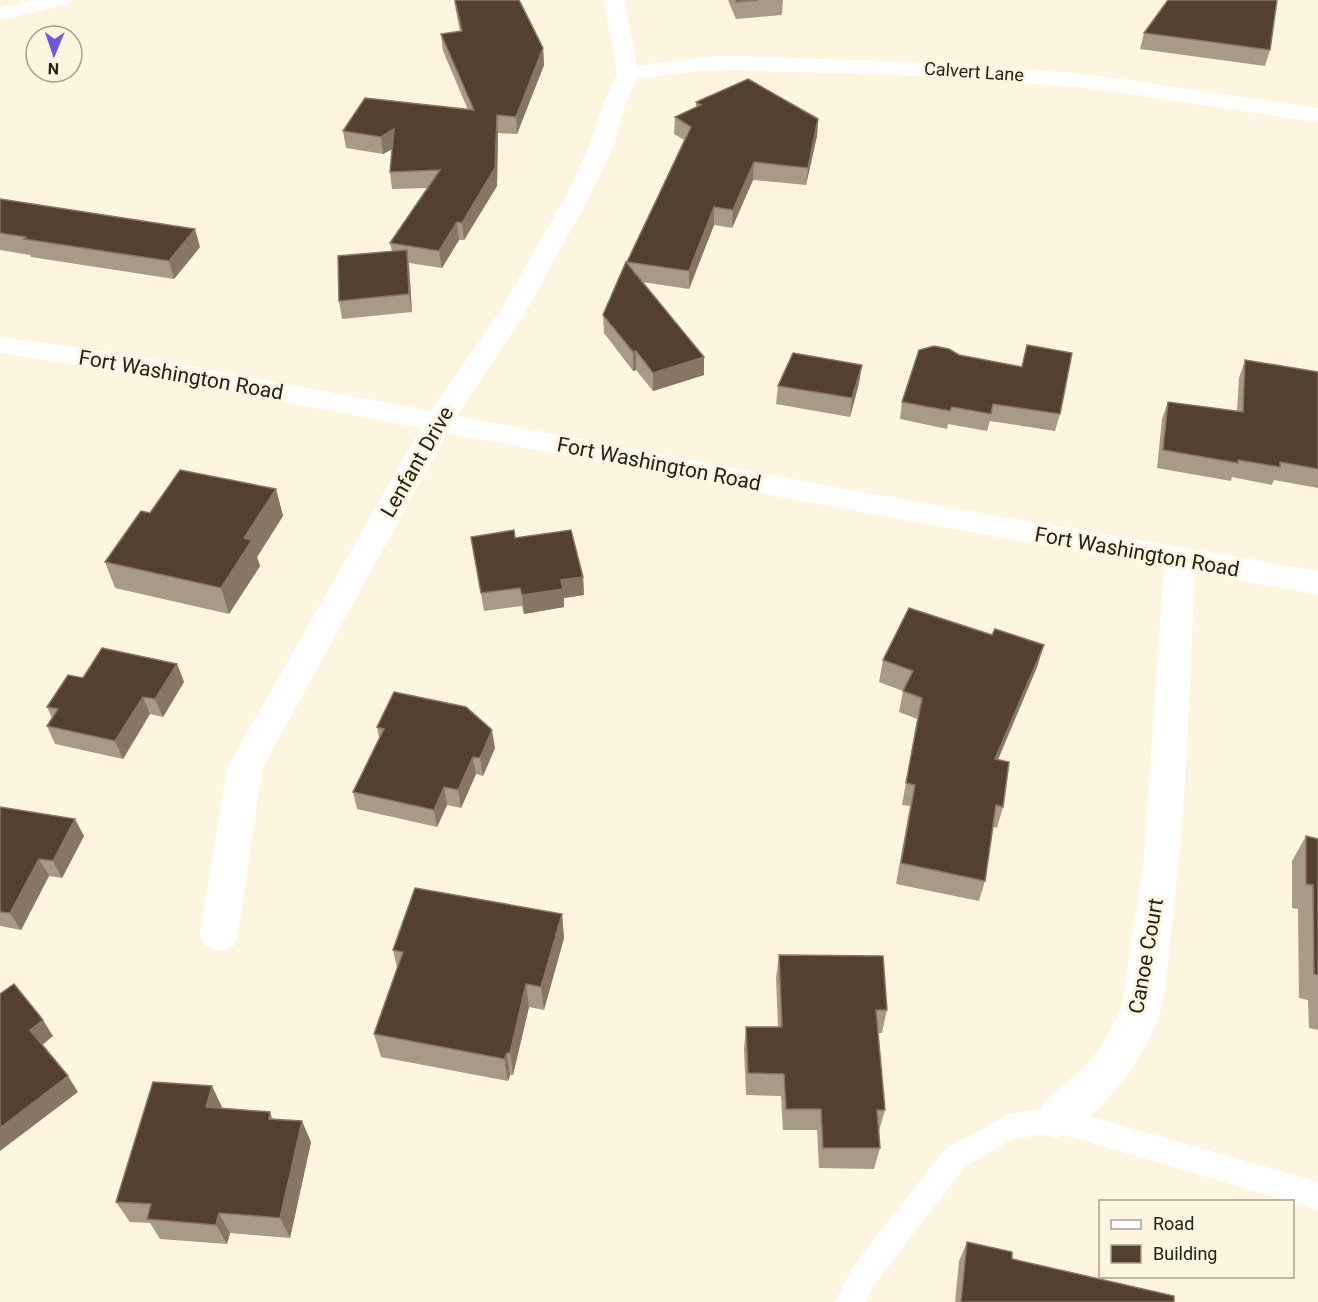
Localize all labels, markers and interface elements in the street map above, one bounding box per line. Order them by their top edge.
north arrow [24,24,84,84]
street label: Calvert Lane [923,58,1025,85]
text: N [48,59,59,78]
street label: Fort Washington Road [77,345,285,405]
street label: Lenfant Drive [376,402,458,522]
street label: Fort Washington Road [555,432,763,496]
street label: Fort Washington Road [1033,522,1241,582]
street label: Canoe Court [1124,896,1168,1016]
legend [1099,1200,1294,1278]
text: Road [1153,1213,1194,1234]
text: Building [1153,1243,1217,1264]

